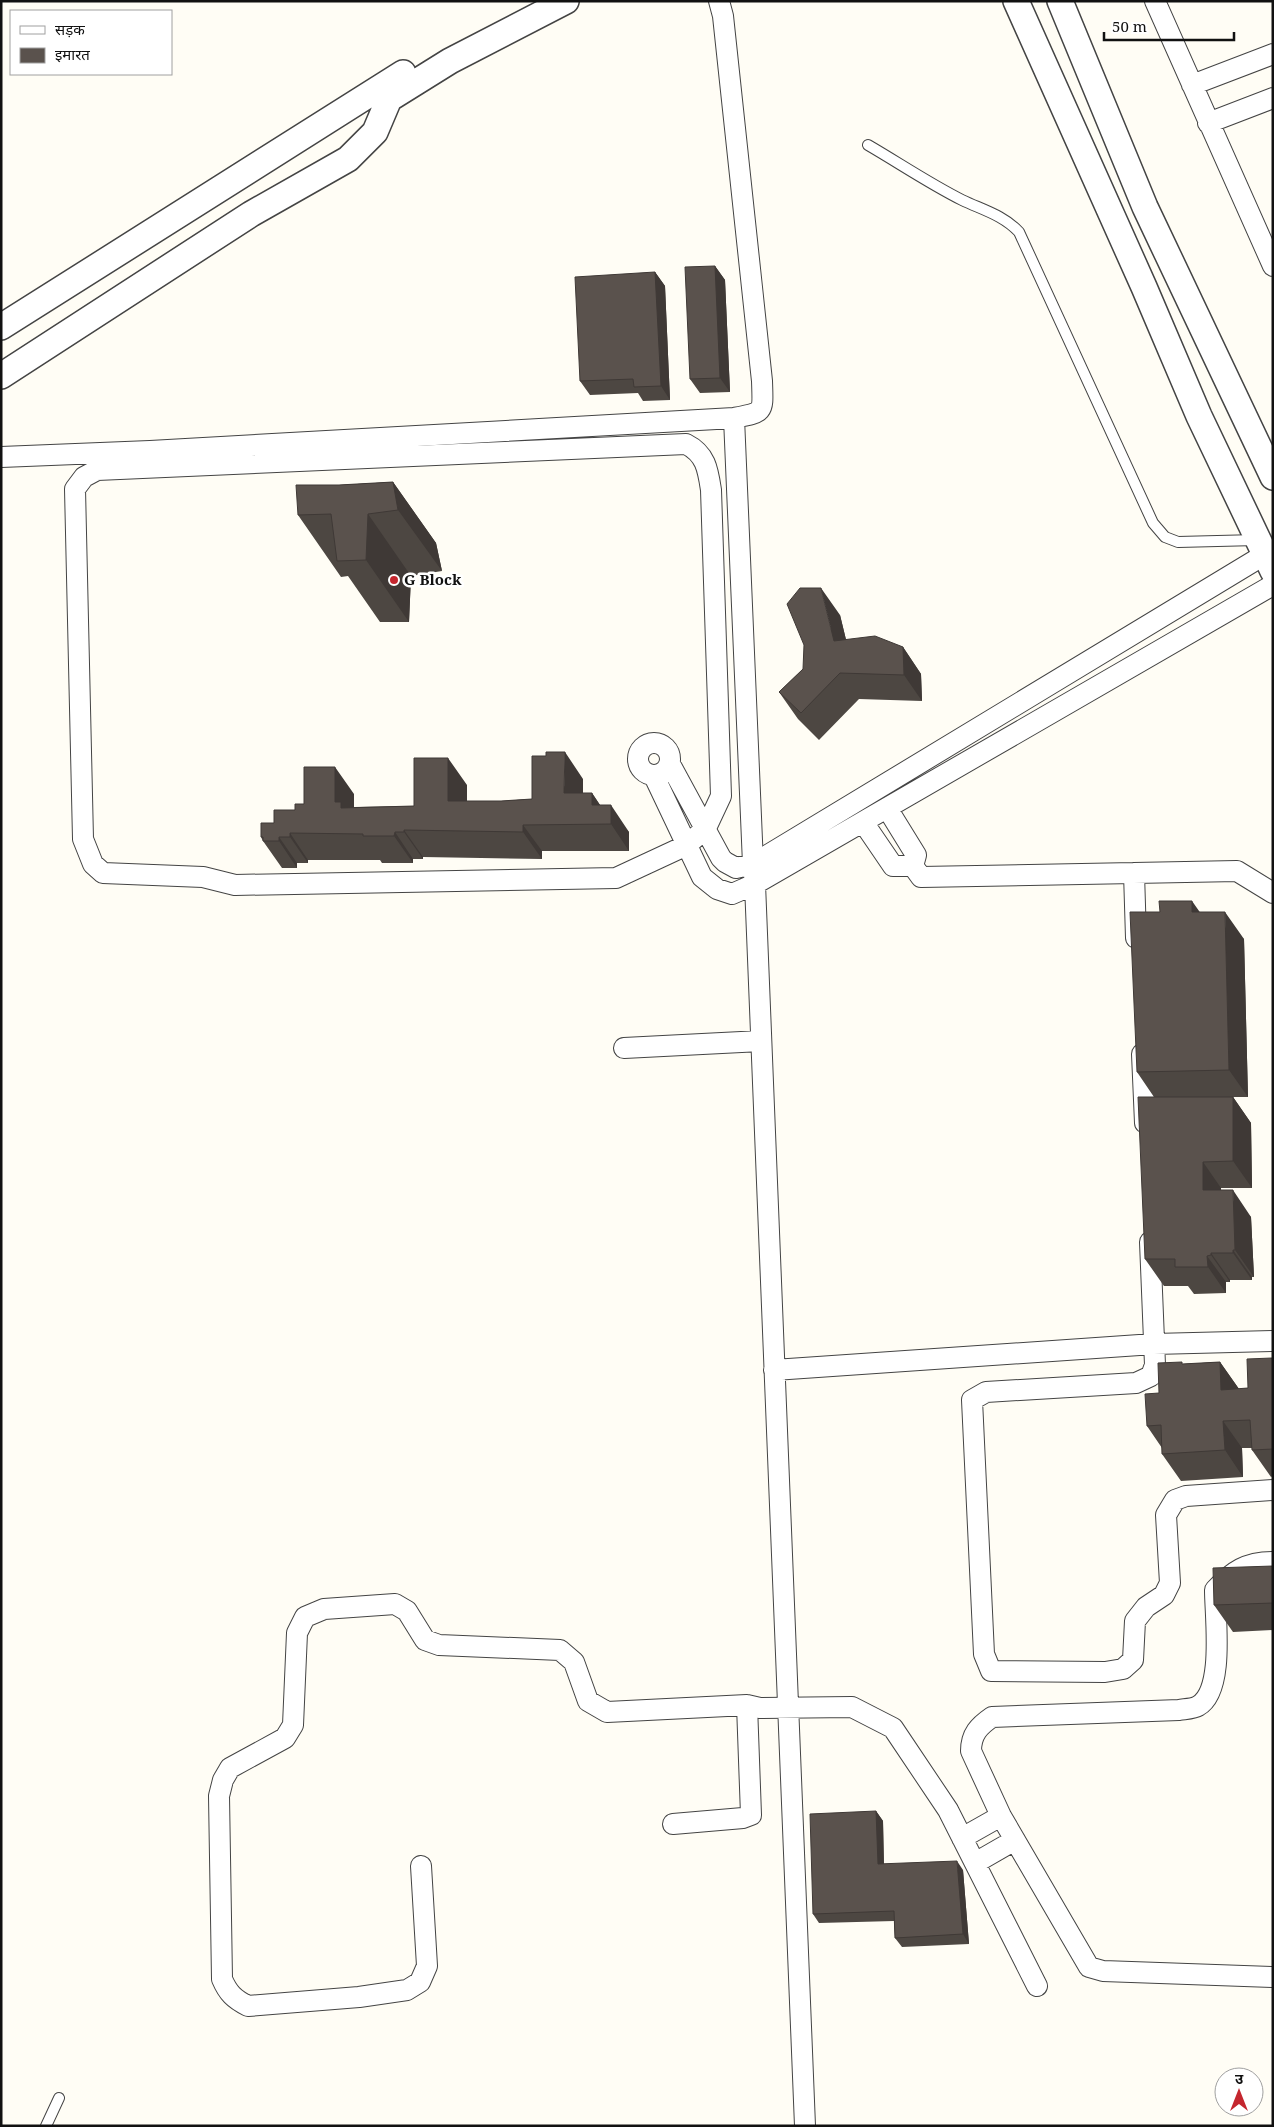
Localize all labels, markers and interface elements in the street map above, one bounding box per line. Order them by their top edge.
legend [10,10,172,75]
scale bar [1104,10,1234,42]
text: 50 m [1112,16,1147,36]
text: सड़क [55,19,85,39]
text: इमारत [55,44,90,64]
place label: G Block [404,569,462,589]
marker: G Block [388,574,400,586]
north arrow [1214,2067,1264,2117]
text: उ [1235,2069,1244,2088]

